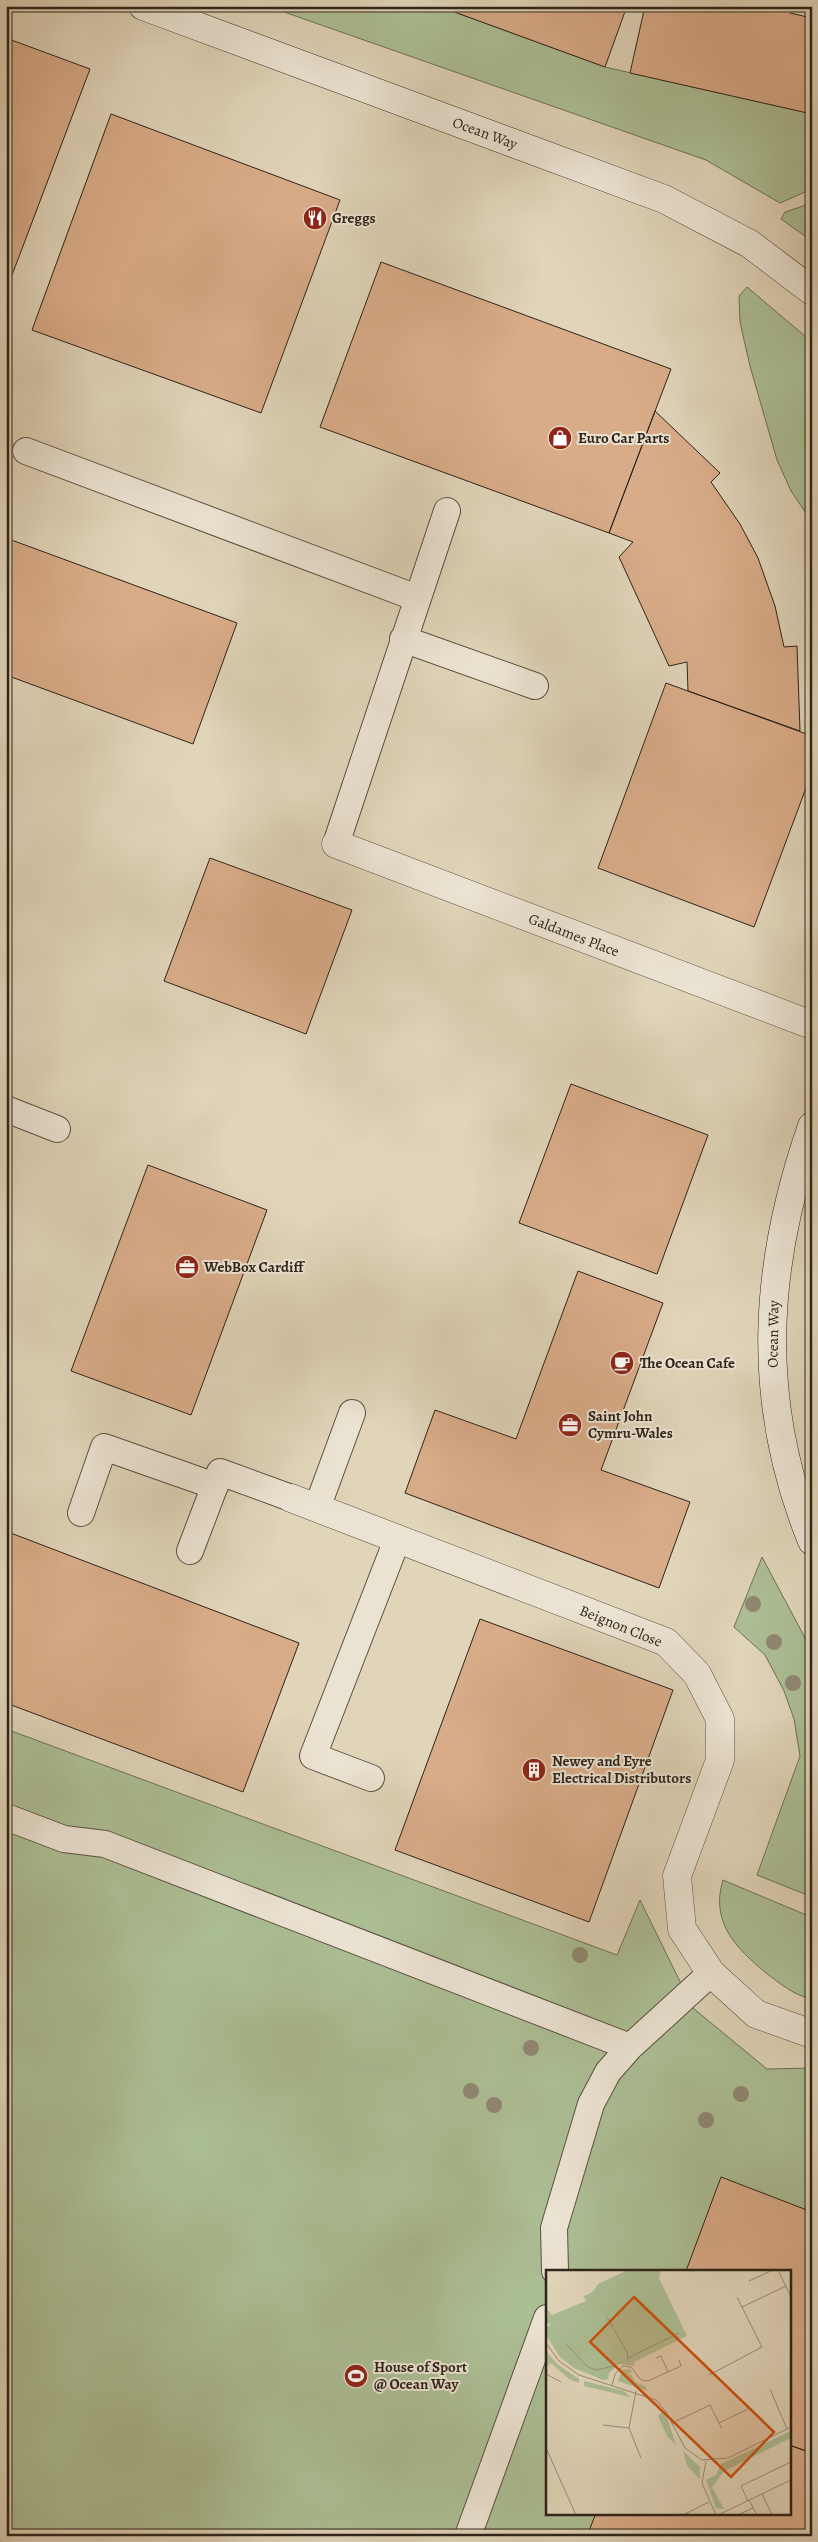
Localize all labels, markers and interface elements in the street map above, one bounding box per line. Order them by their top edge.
street label: Ocean Way [450,112,520,154]
restaurant icon: Greggs [302,205,328,231]
place label: Greggs [332,208,376,228]
shop icon: Euro Car Parts [547,425,573,451]
place label: Euro Car Parts [578,428,669,448]
street label: Galdames Place [526,909,622,962]
office icon: WebBox Cardiff [174,1254,200,1280]
place label: WebBox Cardiff [203,1257,305,1277]
street label: Ocean Way [762,1300,784,1368]
cafe icon: The Ocean Cafe [609,1350,635,1376]
place label: The Ocean Cafe [640,1353,735,1373]
place label: Saint John Cymru-Wales [588,1406,673,1443]
office icon: Saint John Cymru-Wales [557,1412,583,1438]
street label: Beignon Close [577,1600,666,1652]
place label: Newey and Eyre Electrical Distributors [552,1751,691,1788]
building icon: Newey and Eyre Electrical Distributors [521,1757,547,1783]
inset map [546,2270,790,2514]
place label: House of Sport @ Ocean Way [374,2357,467,2394]
sports icon: House of Sport @ Ocean Way [343,2363,369,2389]

